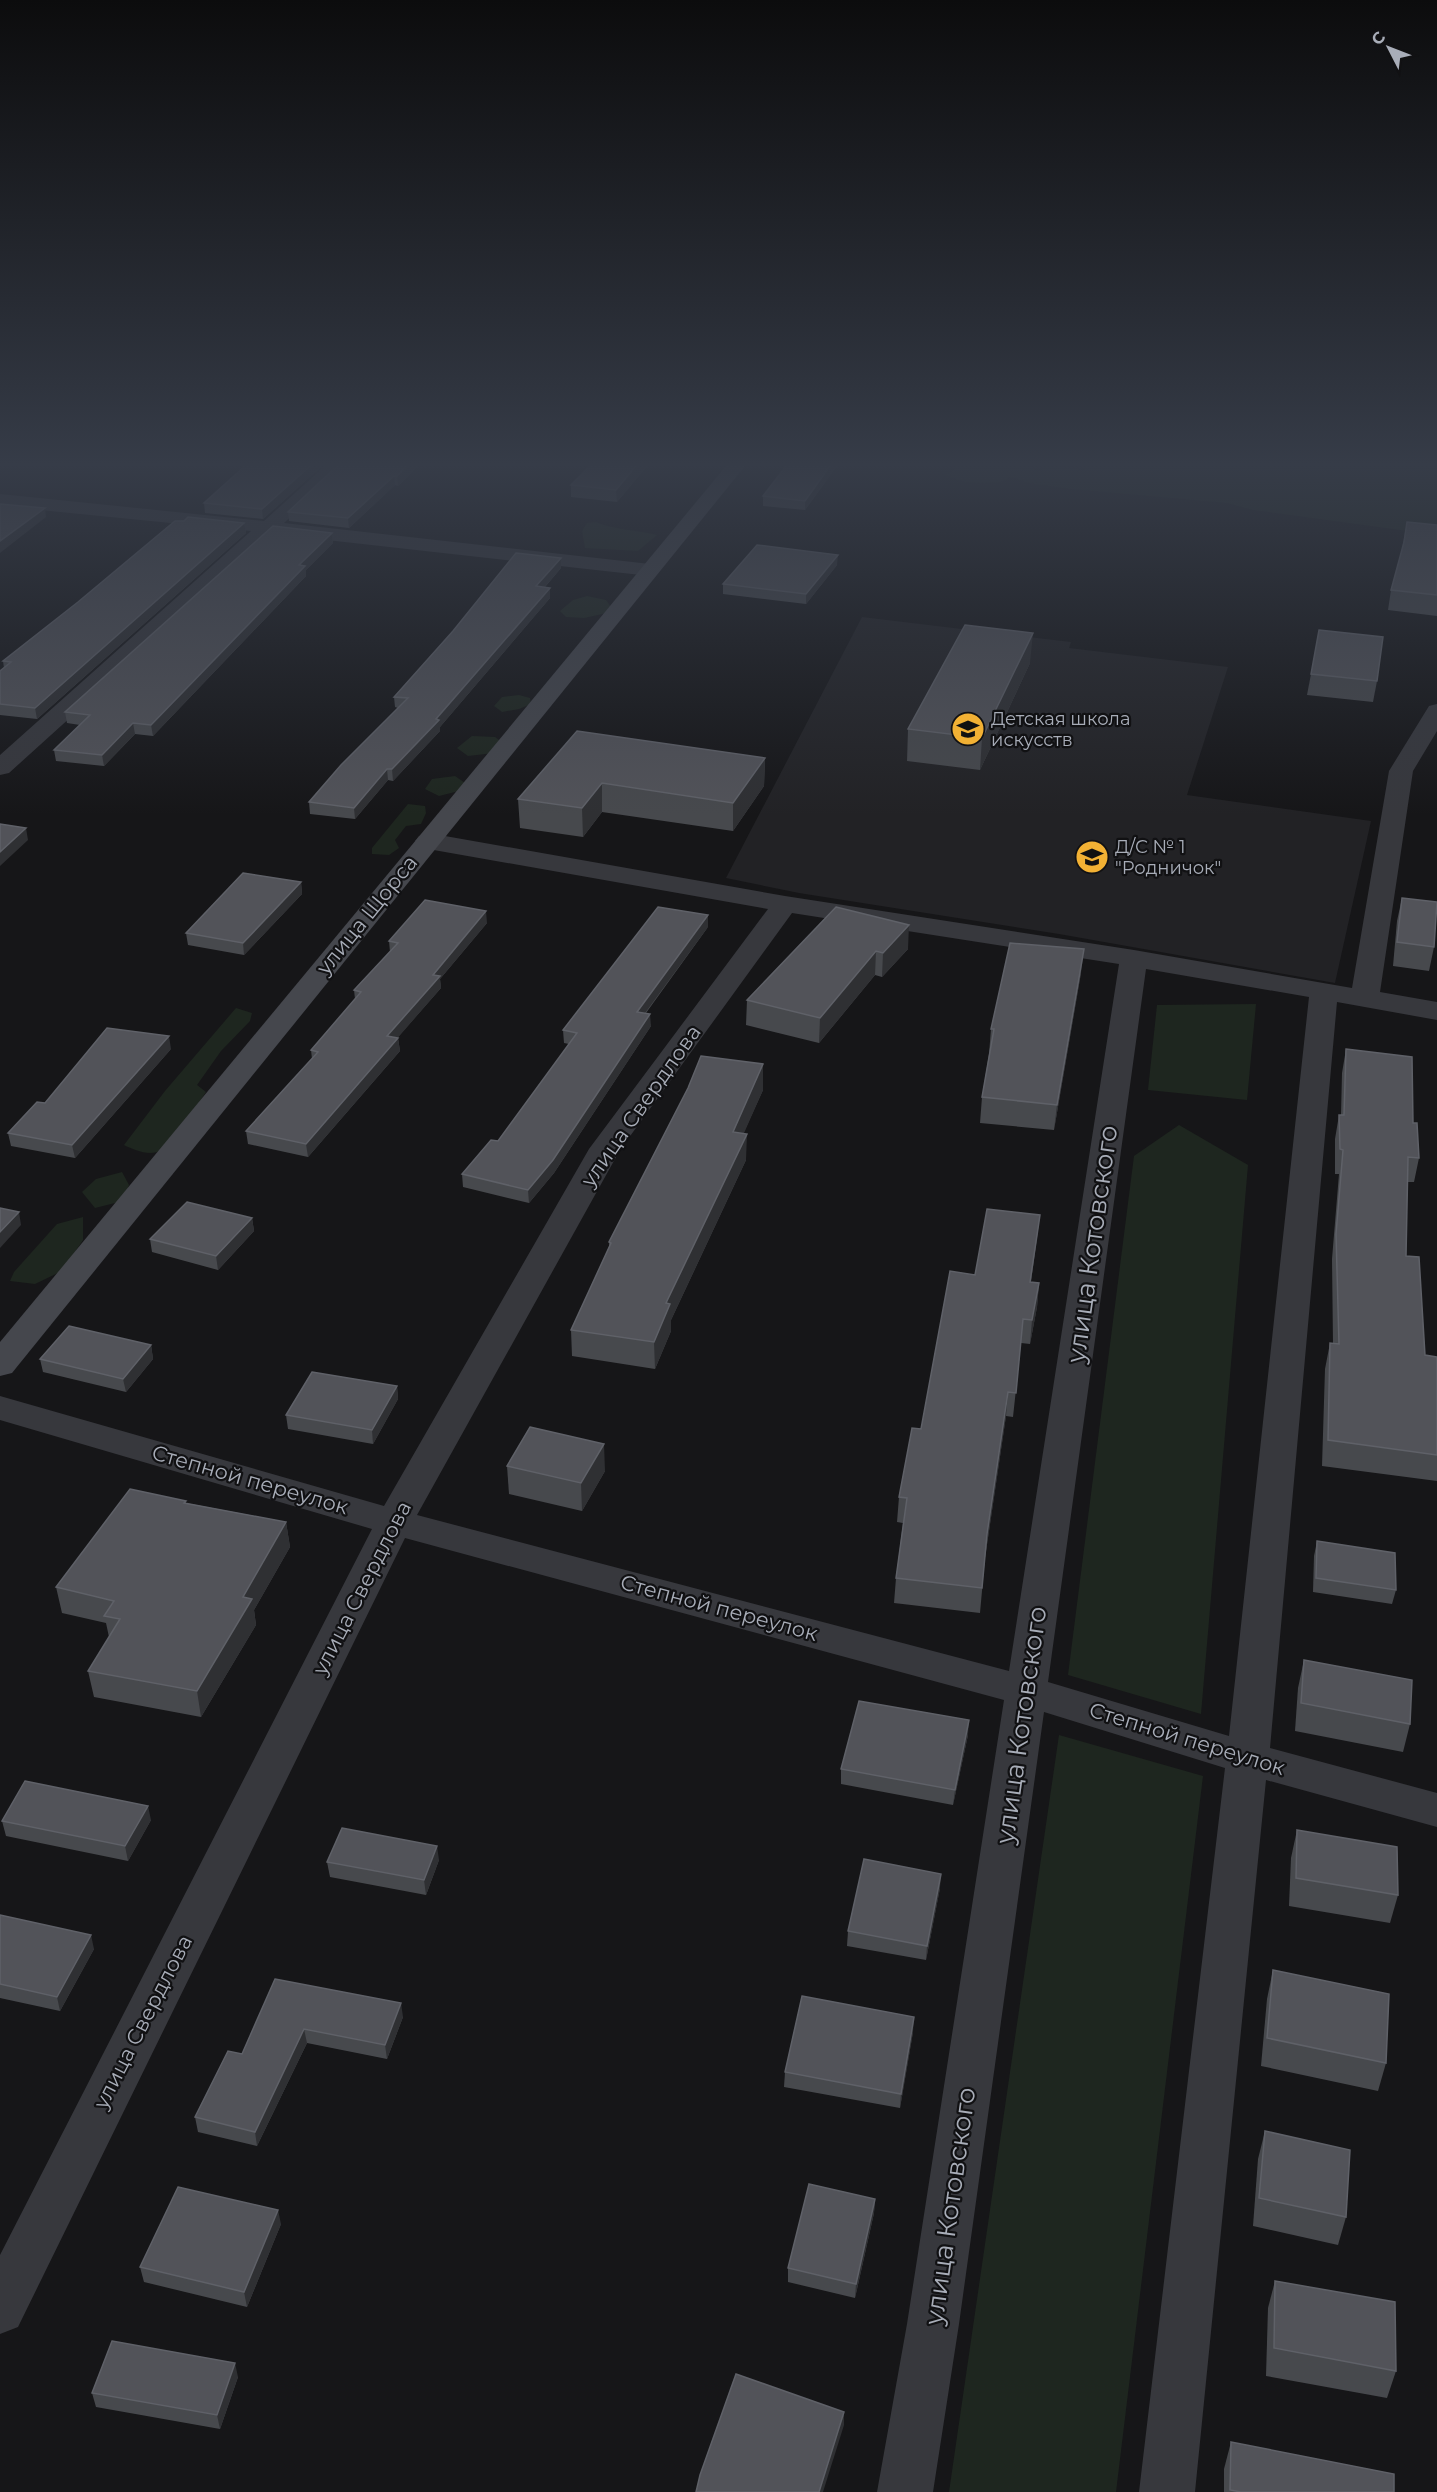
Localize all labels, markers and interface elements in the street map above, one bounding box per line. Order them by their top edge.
north arrow [1359,18,1419,78]
text: С [1367,27,1389,49]
place label: Детская школа искусств [991,708,1130,751]
school or university icon: Детская школа искусств [950,711,986,747]
place label: Д/С № 1 "Родничок" [1115,836,1221,879]
school or university icon: Д/С № 1 "Родничок" [1074,839,1110,875]
street label: улица Щорса [310,850,422,980]
street label: улица Свердлова [575,1020,706,1192]
street label: улица Котовского [1059,1123,1125,1366]
street label: Степной переулок [149,1440,351,1520]
street label: улица Свердлова [306,1497,416,1680]
street label: Степной переулок [618,1569,820,1646]
street label: улица Котовского [988,1604,1054,1847]
street label: Степной переулок [1086,1697,1288,1780]
street label: улица Свердлова [87,1931,197,2114]
street label: улица Котовского [917,2085,983,2328]

